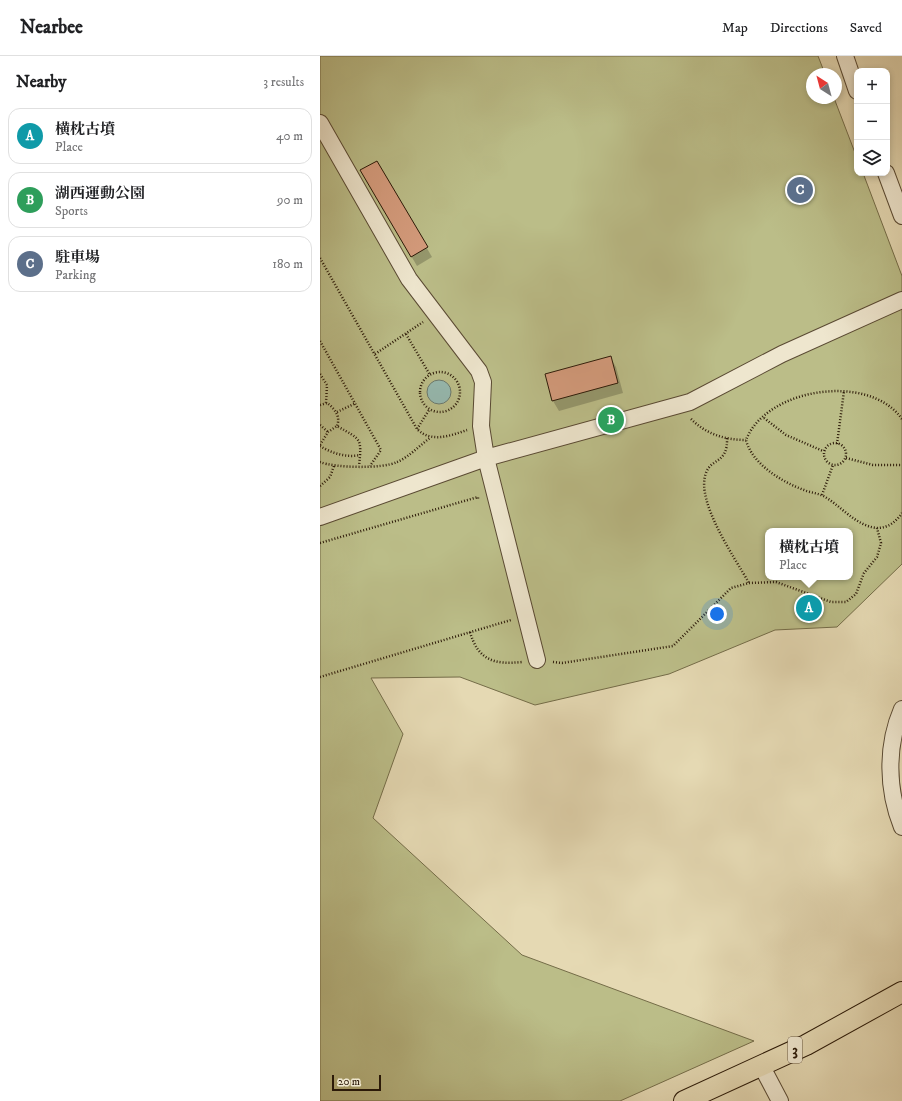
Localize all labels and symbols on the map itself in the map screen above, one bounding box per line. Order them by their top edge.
north arrow [806,68,842,104]
pin: C [787,175,813,205]
pin: B [598,405,624,435]
pin: A [796,593,822,623]
your location [707,604,727,624]
road number: 3 [788,1037,802,1063]
scale bar [332,1073,381,1092]

